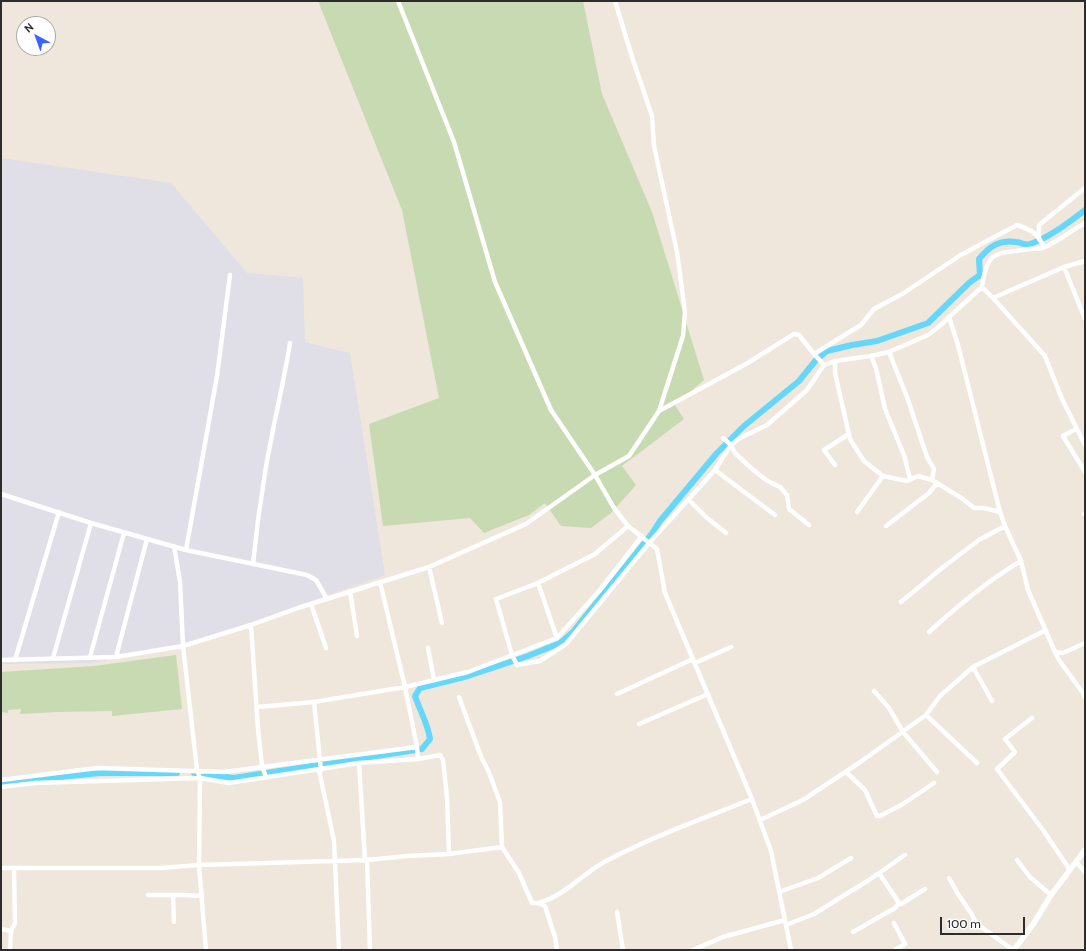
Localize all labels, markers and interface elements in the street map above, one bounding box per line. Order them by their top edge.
north arrow [16,16,56,56]
text: N [21,20,36,36]
scale bar [942,909,1027,935]
text: 100 m [947,916,981,931]

